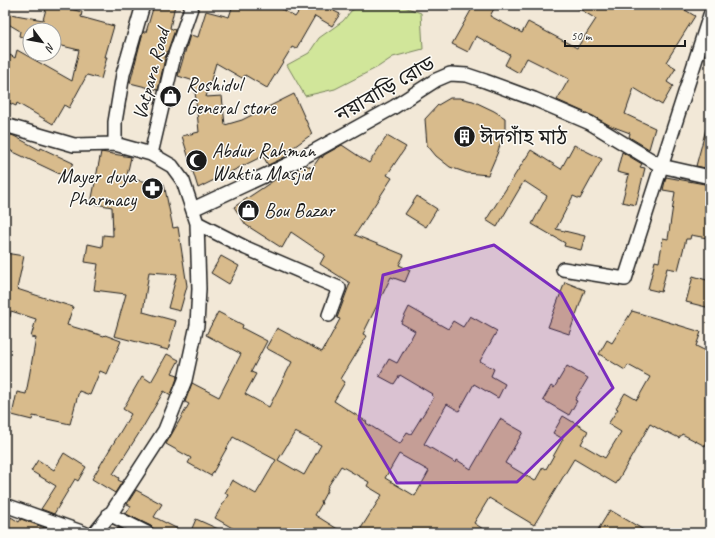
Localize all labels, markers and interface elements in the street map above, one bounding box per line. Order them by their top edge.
north arrow [22,22,62,62]
scale bar [565,22,685,48]
street label: Vatpara Road [127,23,176,122]
text: 50 m [571,28,593,44]
text: N [42,41,58,56]
street label: নয়াবাড়ি রোড [330,50,440,128]
place label: Roshidul General store [186,72,277,120]
shop icon: Roshidul General store [158,83,184,109]
building icon: ঈদগাঁহ মাঠ [451,124,477,150]
place label: ঈদগাঁহ মাঠ [479,125,568,150]
place label: Abdur Rahman Waktia Masjid [212,138,316,186]
mosque icon: Abdur Rahman Waktia Masjid [183,148,209,174]
place label: Mayer duya Pharmacy [57,164,137,212]
pharmacy icon: Mayer duya Pharmacy [139,175,165,201]
shop icon: Bou Bazar [236,197,262,223]
place label: Bou Bazar [264,198,336,223]

